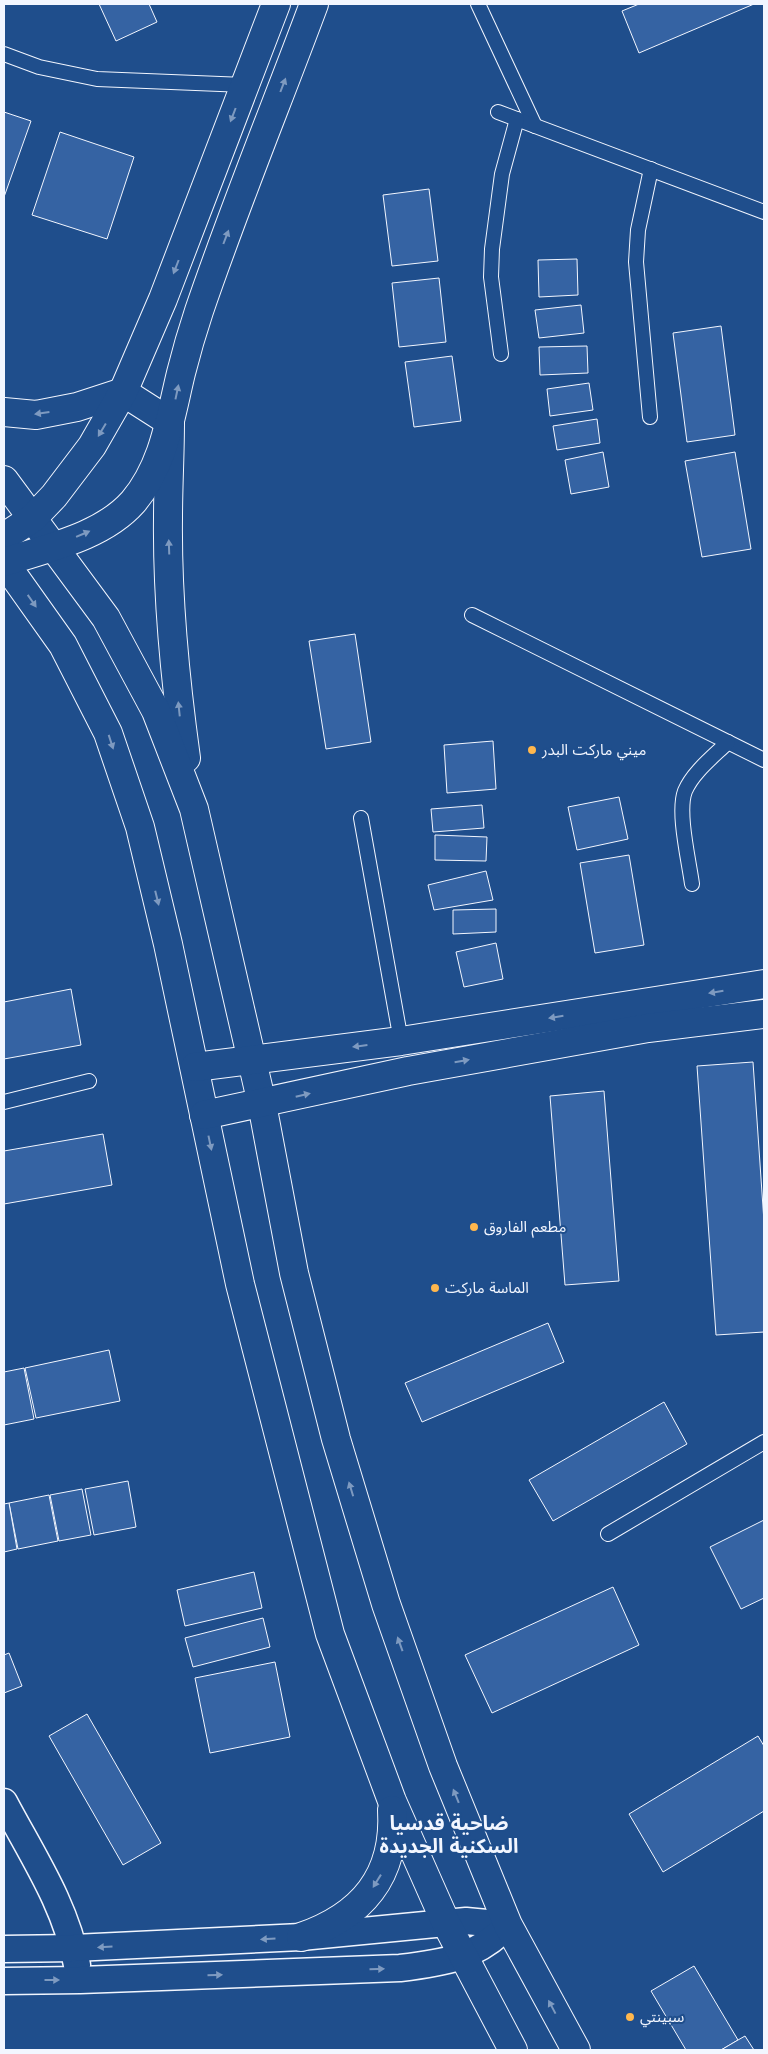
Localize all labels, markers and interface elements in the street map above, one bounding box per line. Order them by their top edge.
one-way arrow [280,78,287,93]
one-way arrow [229,108,237,122]
one-way arrow [223,230,230,245]
one-way arrow [172,259,179,274]
one-way arrow [173,385,181,400]
one-way arrow [34,409,50,417]
one-way arrow [97,424,106,437]
one-way arrow [76,530,90,538]
one-way arrow [164,539,172,555]
one-way arrow [27,594,37,608]
one-way arrow [175,701,183,717]
one-way arrow [108,735,116,750]
place label: ميني ماركت البدر [541,739,646,761]
marker: ميني ماركت البدر [526,744,538,756]
one-way arrow [153,891,161,906]
one-way arrow [708,988,724,996]
one-way arrow [547,1013,563,1021]
one-way arrow [352,1042,368,1050]
one-way arrow [454,1057,470,1065]
one-way arrow [295,1091,311,1099]
one-way arrow [206,1135,214,1150]
place label: مطعم الفاروق [484,1216,566,1238]
marker: مطعم الفاروق [468,1221,480,1233]
place label: الماسة ماركت [445,1277,529,1299]
marker: الماسة ماركت [429,1282,441,1294]
one-way arrow [346,1481,354,1496]
one-way arrow [396,1636,404,1651]
one-way arrow [452,1788,460,1803]
district label: ضاحية قدسيا السكنية الجديدة [380,1809,518,1861]
one-way arrow [372,1875,381,1888]
one-way arrow [259,1935,275,1943]
one-way arrow [97,1943,113,1951]
one-way arrow [370,1965,386,1973]
one-way arrow [207,1971,223,1979]
one-way arrow [45,1976,61,1984]
one-way arrow [548,2001,557,2014]
place label: سبينتي [640,2006,685,2028]
marker: سبينتي [624,2011,636,2023]

